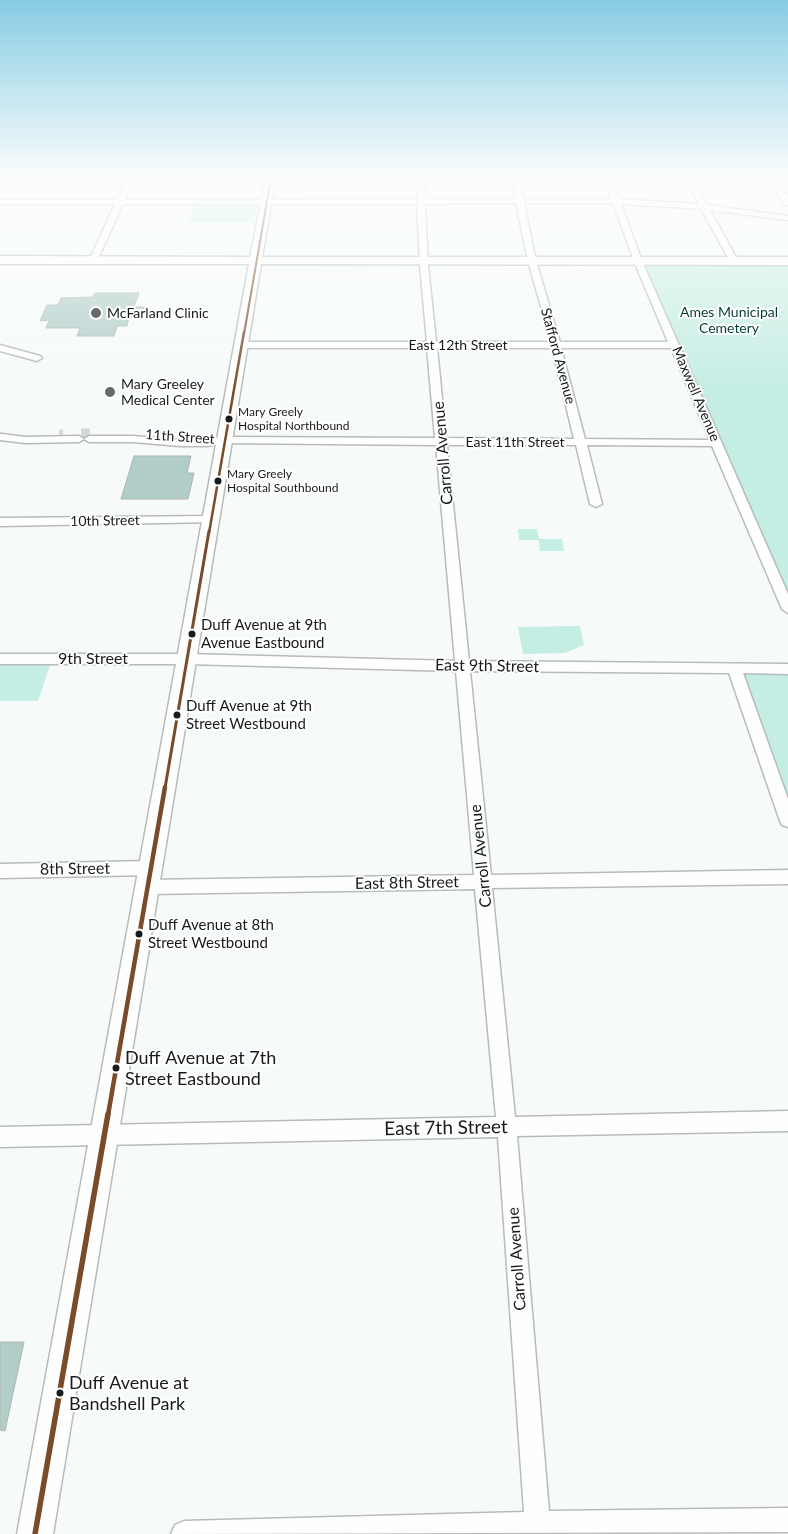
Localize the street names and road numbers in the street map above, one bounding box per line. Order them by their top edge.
street label: Stafford Avenue [537,306,579,406]
street label: East 12th Street [408,337,508,353]
street label: Maxwell Avenue [668,344,724,444]
street label: Carroll Avenue [429,401,457,505]
street label: 11th Street [145,426,215,448]
street label: East 11th Street [465,434,565,450]
street label: 10th Street [70,512,140,530]
street label: 9th Street [58,649,128,669]
street label: East 9th Street [435,655,539,677]
street label: Carroll Avenue [466,803,496,909]
street label: 8th Street [40,859,110,879]
street label: East 8th Street [355,872,459,894]
street label: East 7th Street [384,1116,508,1140]
street label: Carroll Avenue [504,1207,530,1311]

